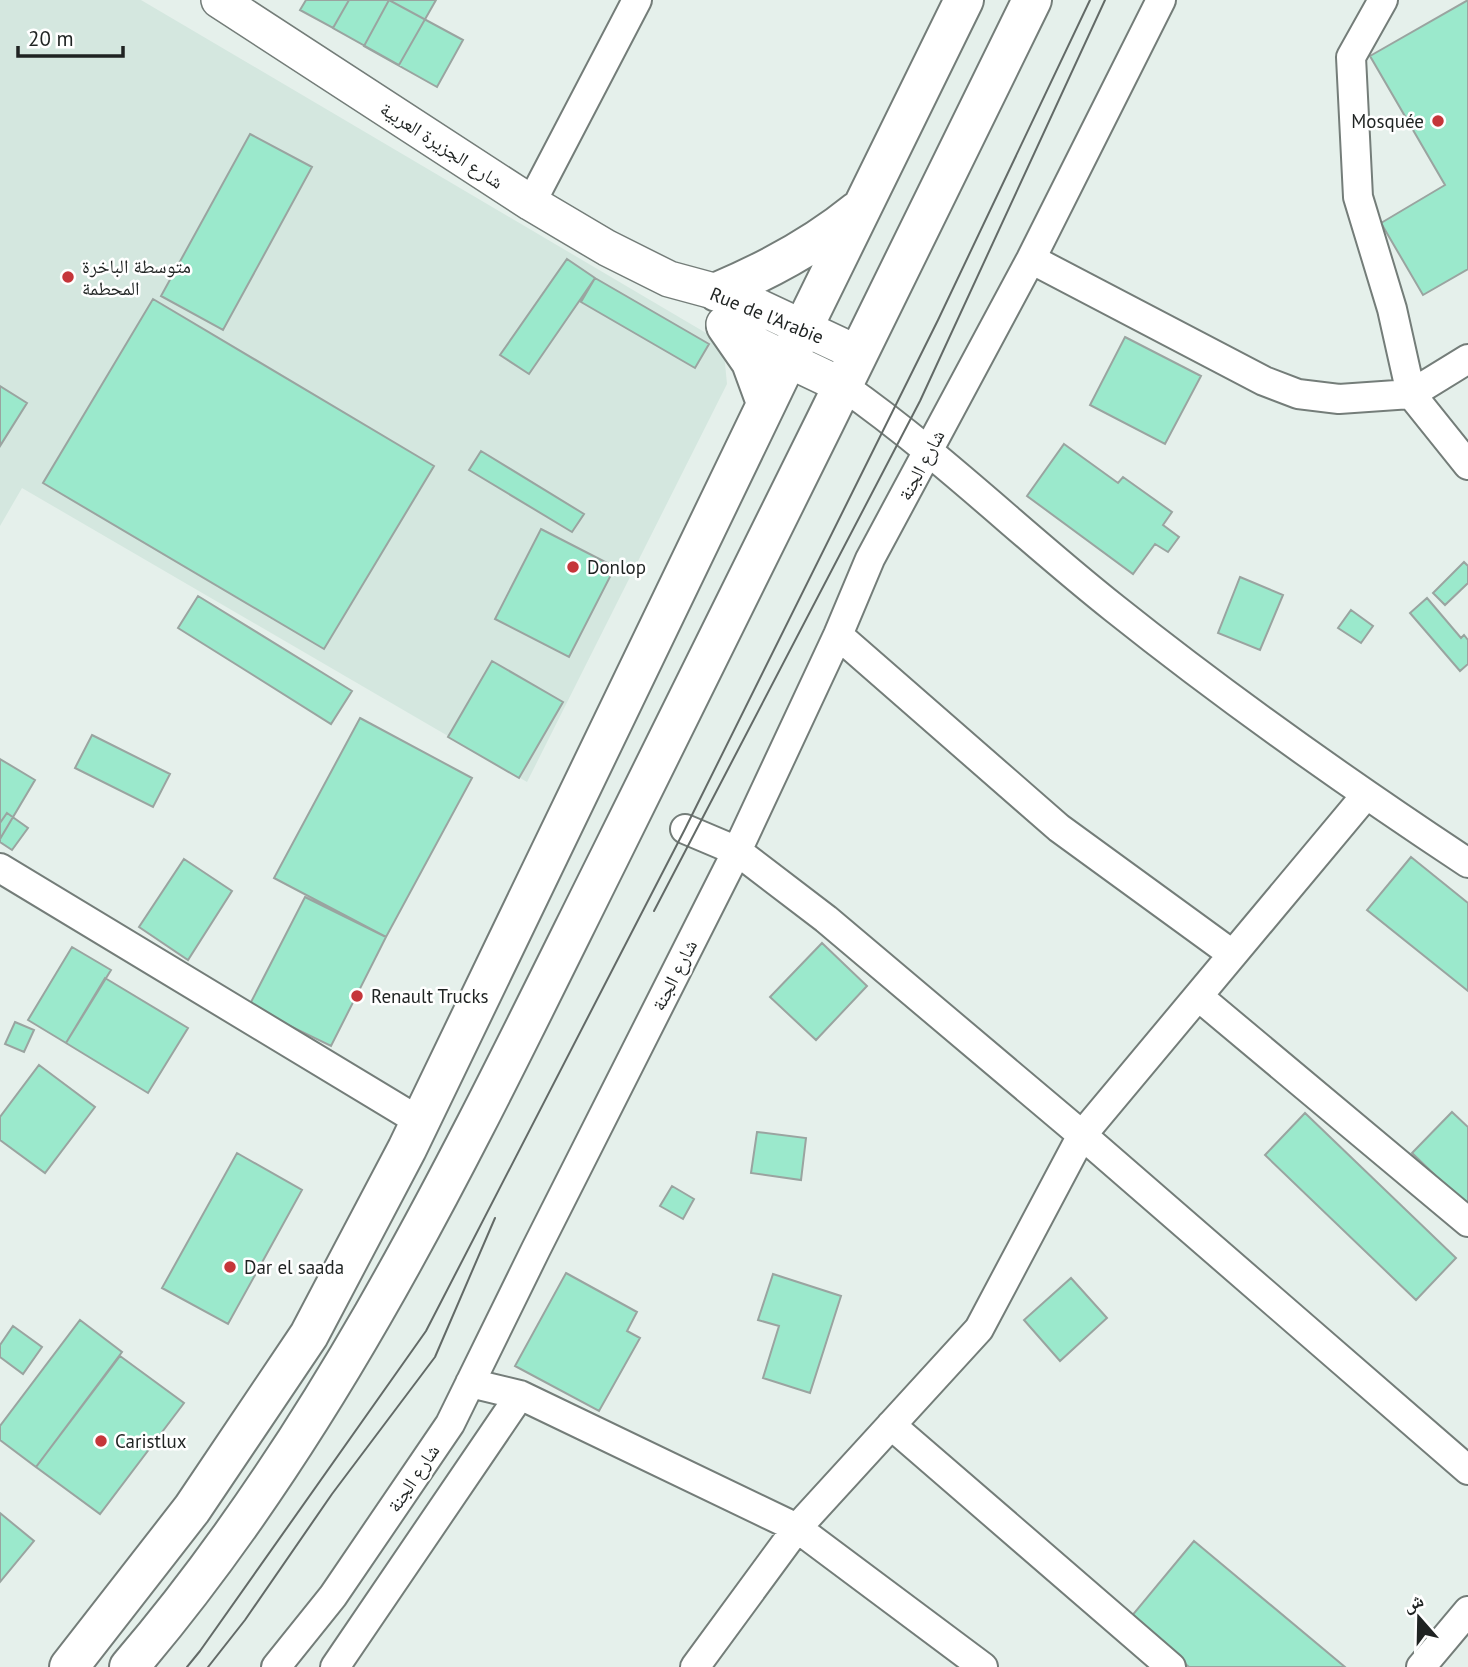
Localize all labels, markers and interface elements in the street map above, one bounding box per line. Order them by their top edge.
scale bar [18,14,122,58]
text: 20 m [28,25,74,52]
street label: شارع الجزيرة العربية [376,96,508,194]
place label: Mosquée [1351,109,1424,133]
marker: Mosquée [1430,113,1446,129]
place label: متوسطة الباخرة المحطمة [82,254,191,300]
marker: متوسطة الباخرة المحطمة [60,269,76,285]
street label: Rue de l'Arabie [707,281,827,349]
street label: شارع الجنة [892,426,950,504]
place label: Donlop [587,555,646,579]
marker: Donlop [565,559,581,575]
street label: شارع الجنة [646,935,702,1015]
place label: Renault Trucks [371,984,489,1008]
marker: Renault Trucks [349,988,365,1004]
place label: Dar el saada [244,1255,344,1279]
marker: Dar el saada [222,1259,238,1275]
place label: Caristlux [115,1429,187,1453]
marker: Caristlux [93,1433,109,1449]
street label: شارع الجنة [382,1440,444,1516]
north arrow [1384,1583,1454,1653]
text: ش [1400,1587,1427,1617]

